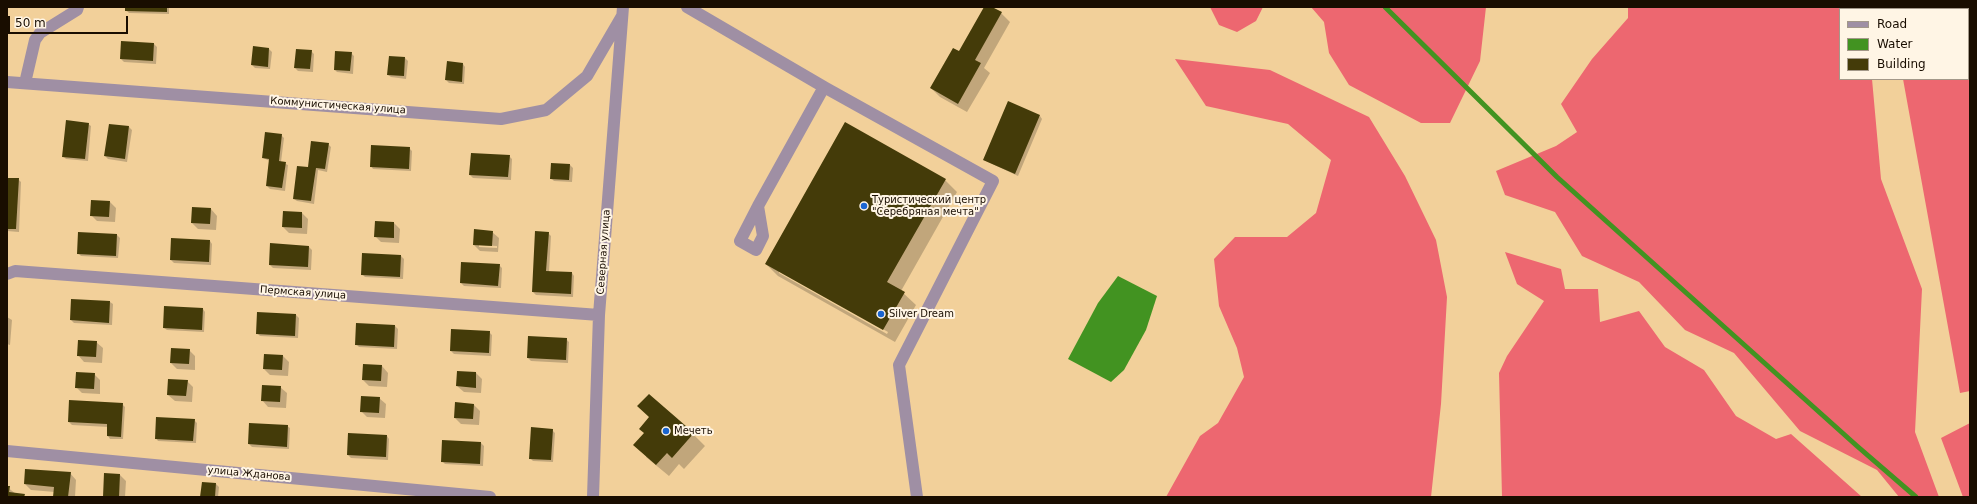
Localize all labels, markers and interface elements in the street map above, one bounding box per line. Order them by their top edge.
scale bar [10,8,130,34]
legend [1839,8,1969,80]
text: 50 m [15,16,46,30]
text: Road [1877,17,1907,31]
text: Water [1877,37,1912,51]
text: Building [1877,57,1926,71]
street label: Коммунистическая улица [270,95,406,117]
place label: Туристический центр "Серебряная мечта" [872,194,986,218]
marker: Туристический центр "Серебряная мечта" [859,201,869,211]
street label: Северная улица [595,209,613,295]
street label: Пермская улица [260,284,346,302]
place label: Silver Dream [889,308,954,320]
marker: Silver Dream [876,309,886,319]
place label: Мечеть [674,425,713,437]
marker: Мечеть [661,426,671,436]
street label: улица Жданова [207,464,291,484]

